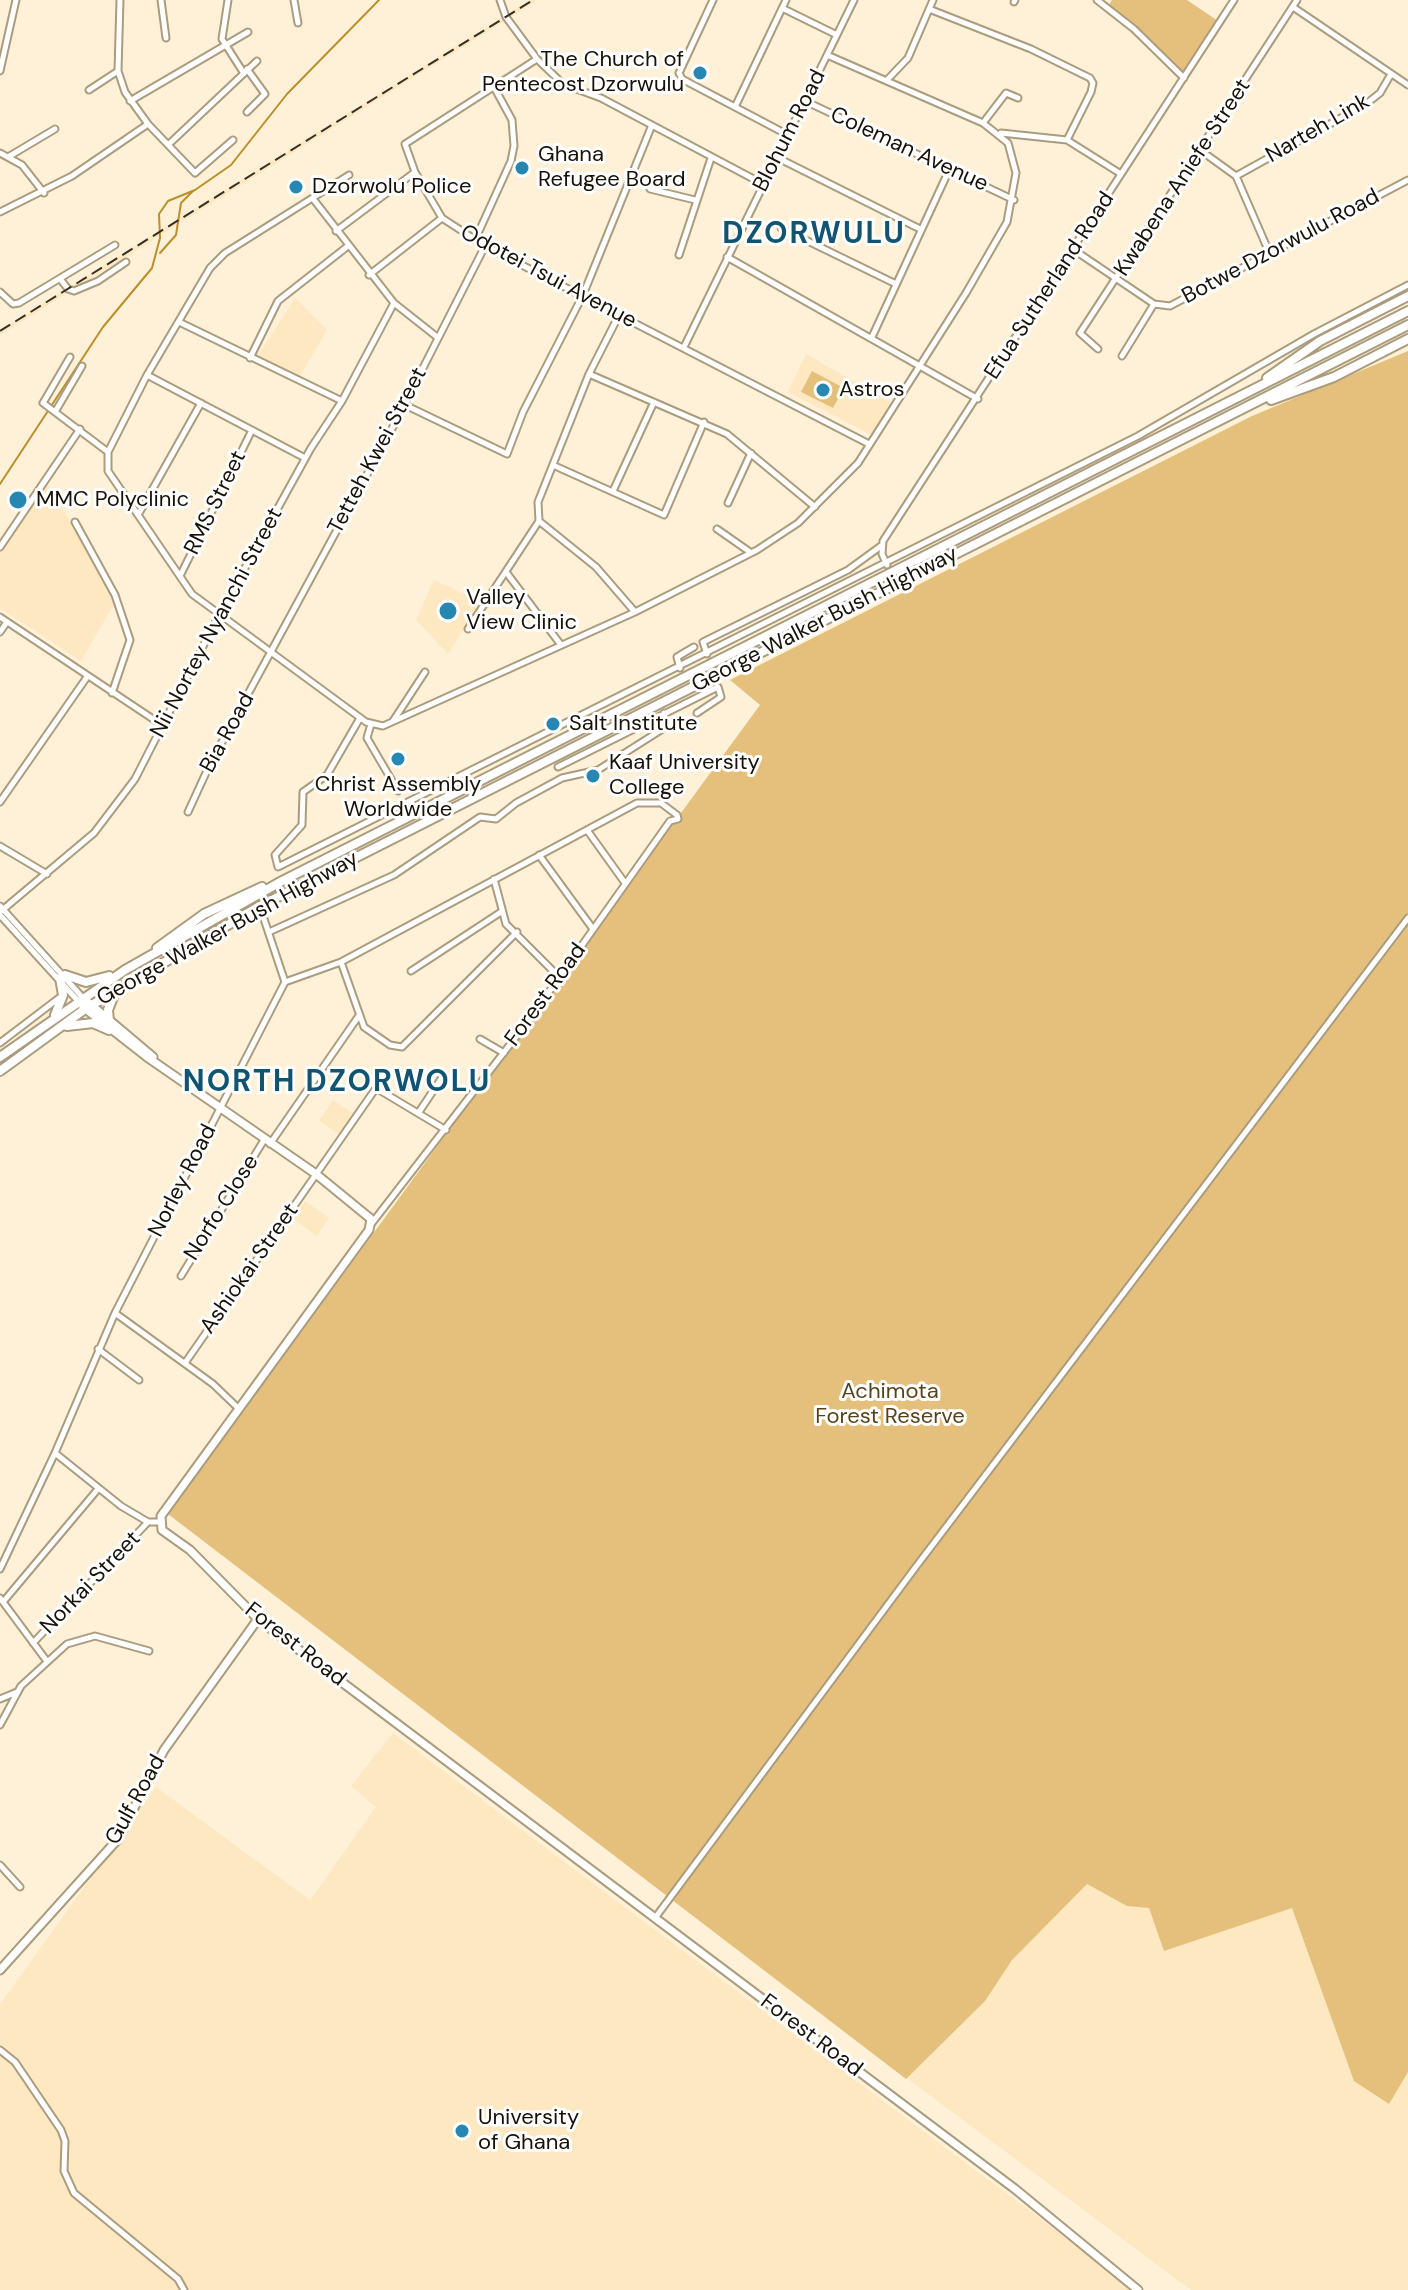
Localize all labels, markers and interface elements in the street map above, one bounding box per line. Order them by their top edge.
place label: The Church of Pentecost Dzorwulu [482,47,684,98]
marker: The Church of Pentecost Dzorwulu [691,64,709,82]
street label: Blohum Road [748,66,832,196]
street label: Kwabena Aniefe Street [1109,74,1257,282]
street label: Narteh Link [1262,89,1374,169]
street label: Coleman Avenue [826,102,992,198]
place label: Ghana Refugee Board [538,142,685,194]
marker: Ghana Refugee Board [513,159,531,177]
place label: Dzorwolu Police [312,174,472,200]
marker: Dzorwolu Police [287,178,305,196]
street label: Botwe Dzorwulu Road [1178,184,1384,310]
street label: Efua Sutherland Road [980,187,1120,385]
district label: DZORWULU [722,217,906,253]
street label: Odotei Tsui Avenue [455,219,641,335]
street label: Tetteh Kwei Street [323,363,433,539]
place label: Astros [839,377,905,403]
marker: Astros [814,381,832,399]
street label: RMS Street [179,447,253,559]
place label: MMC Polyclinic [36,487,189,513]
marker: MMC Polyclinic [7,489,29,511]
street label: Nii Nortey Nyanchi Street [145,504,289,742]
street label: George Walker Bush Highway [688,541,962,699]
place label: Valley View Clinic [466,585,577,636]
marker: Valley View Clinic [437,600,459,622]
street label: Bia Road [195,688,261,778]
place label: Salt Institute [569,711,697,737]
marker: Salt Institute [544,715,562,733]
marker: Christ Assembly Worldwide [389,750,407,768]
place label: Kaaf University College [609,750,760,802]
marker: Kaaf University College [584,767,602,785]
place label: Christ Assembly Worldwide [315,772,481,824]
street label: George Walker Bush Highway [93,846,363,1012]
street label: Forest Road [500,938,592,1052]
district label: NORTH DZORWOLU [183,1065,491,1101]
street label: Norley Road [143,1120,223,1242]
street label: Norfo Close [179,1150,265,1266]
street label: Ashiokai Street [195,1199,305,1339]
park label: Achimota Forest Reserve [815,1379,965,1430]
street label: Norkai Street [35,1526,147,1640]
street label: Forest Road [239,1597,351,1693]
street label: Gulf Road [101,1750,171,1850]
street label: Forest Road [755,1989,867,2083]
place label: University of Ghana [478,2105,579,2156]
marker: University of Ghana [453,2122,471,2140]

